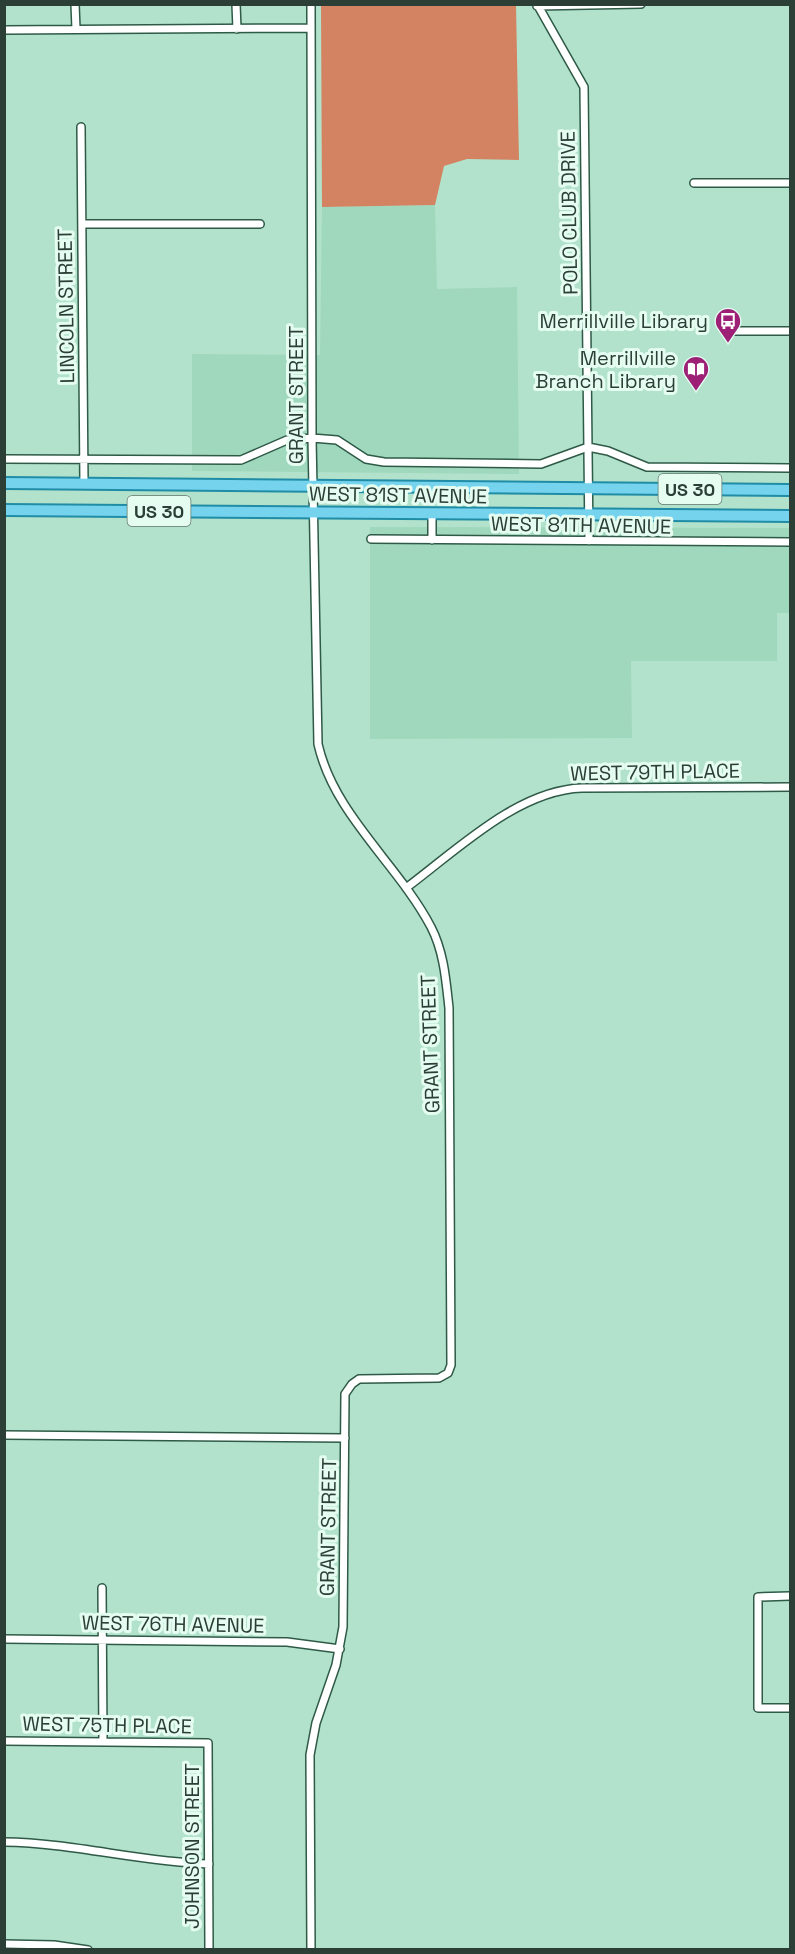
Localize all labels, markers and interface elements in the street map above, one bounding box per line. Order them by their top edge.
street label: POLO CLUB DRIVE [555,131,583,295]
street label: LINCOLN STREET [52,228,80,384]
bus stop icon: Merrillville Library [713,306,743,344]
place label: Merrillville Library [539,308,708,334]
street label: GRANT STREET [283,326,309,464]
place label: Merrillville Branch Library [535,345,676,394]
library icon: Merrillville Branch Library [681,354,711,392]
road number: US 30 [658,474,722,504]
street label: WEST 81ST AVENUE [309,480,487,510]
road number: US 30 [128,496,190,526]
street label: WEST 81TH AVENUE [491,510,671,540]
street label: WEST 79TH PLACE [570,758,740,786]
street label: GRANT STREET [415,974,445,1114]
street label: GRANT STREET [314,1457,342,1596]
street label: WEST 76TH AVENUE [81,1609,265,1639]
street label: WEST 75TH PLACE [22,1711,192,1739]
street label: JOHNSON STREET [179,1763,205,1929]

